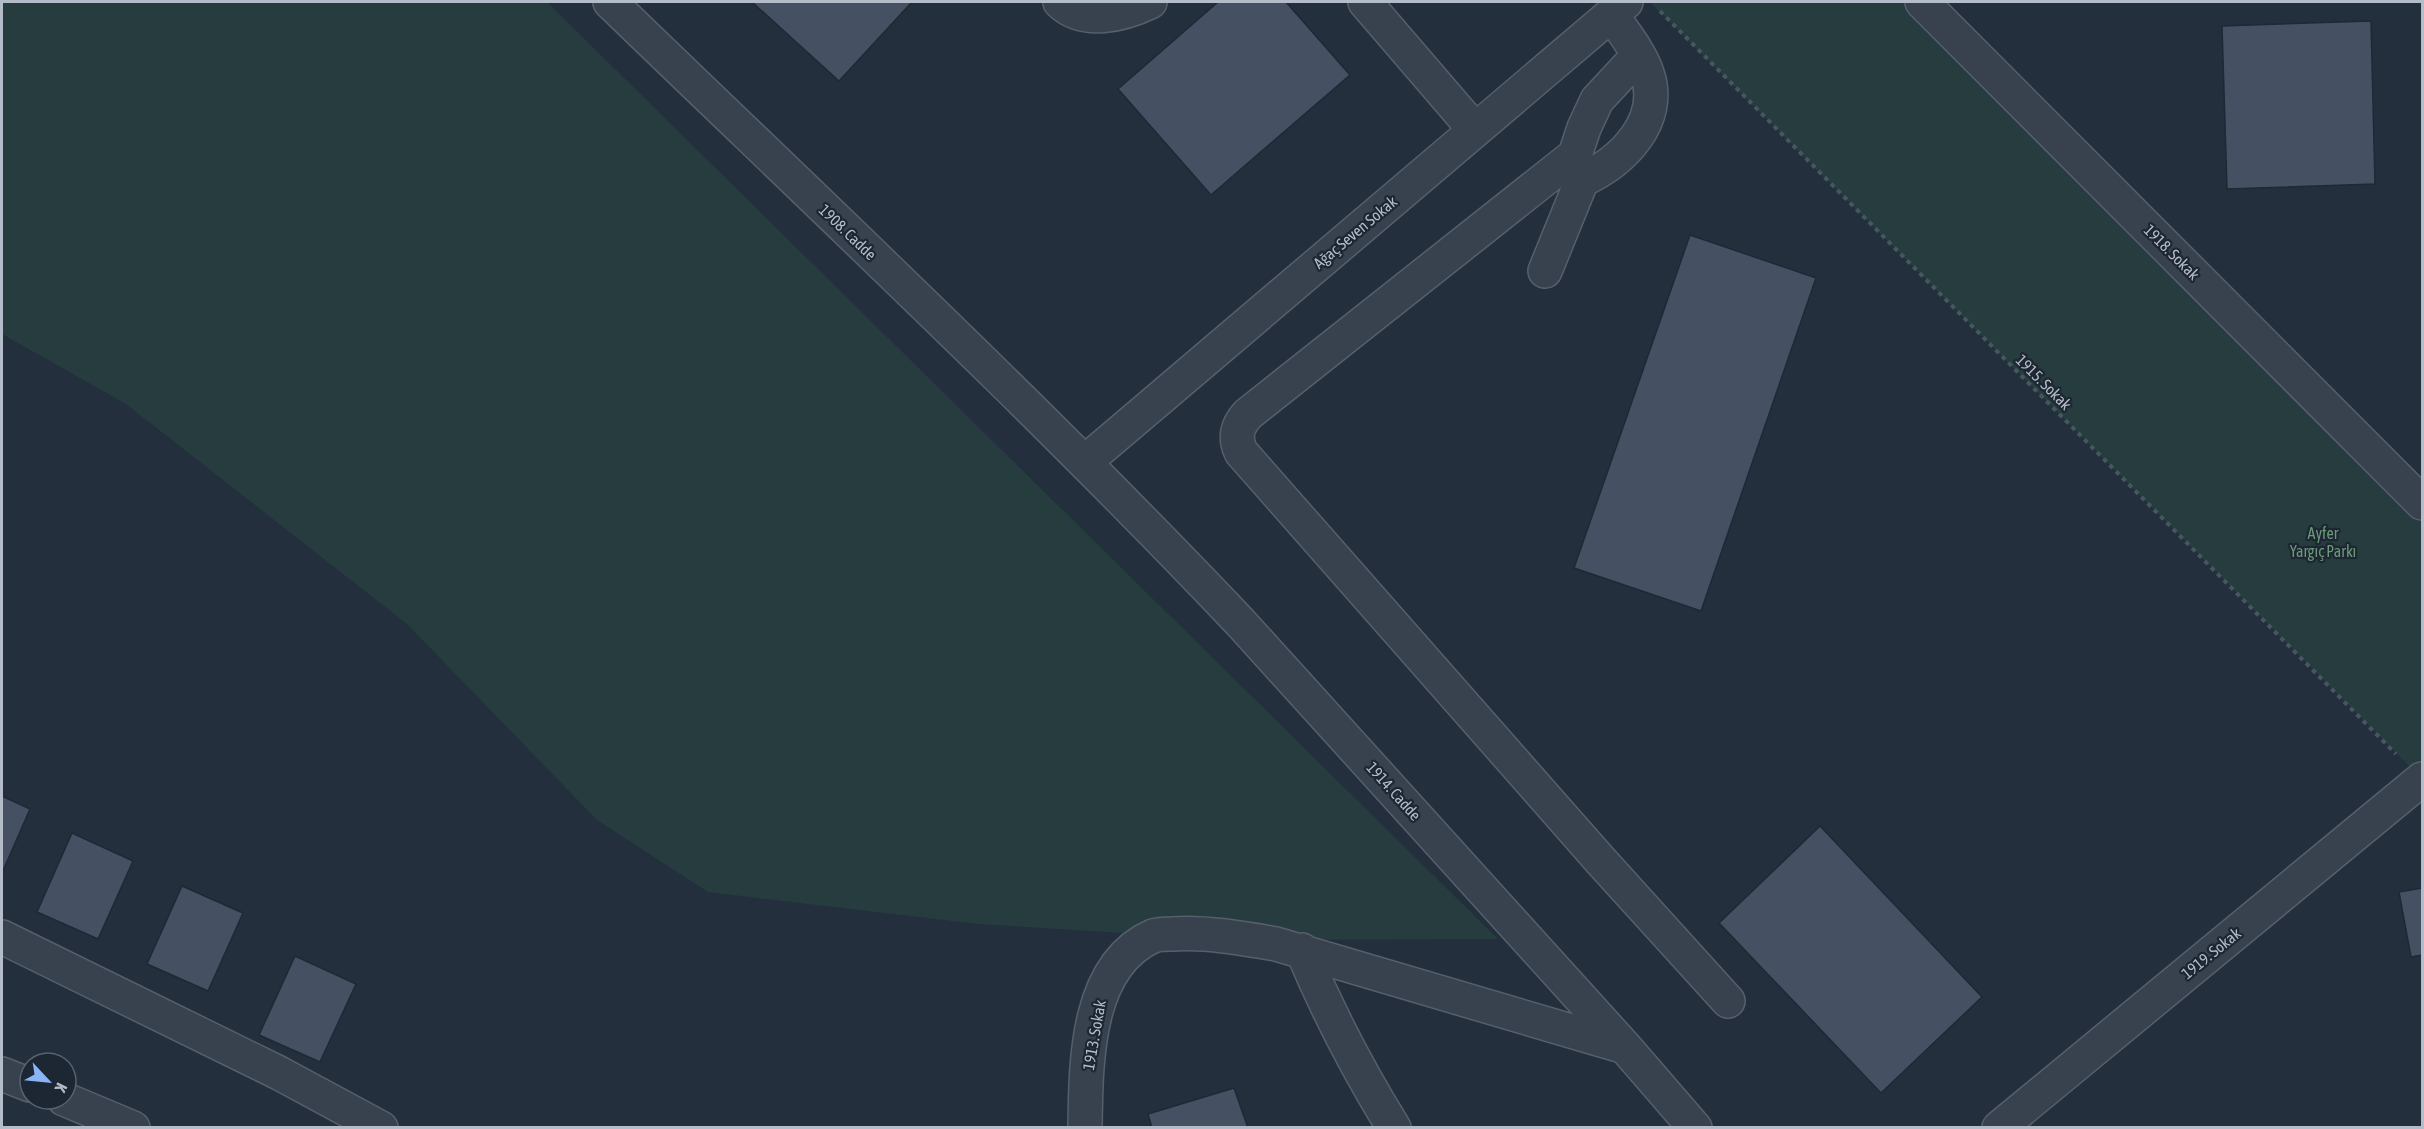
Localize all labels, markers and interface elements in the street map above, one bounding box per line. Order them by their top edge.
street label: Ağaç Seven Sokak [1310,192,1401,273]
street label: 1908. Cadde [816,200,880,264]
street label: 1918. Sokak [2141,221,2203,283]
street label: 1915. Sokak [2013,351,2075,413]
park label: Ayfer Yargıç Parkı [2290,524,2356,561]
street label: 1914. Cadde [1363,758,1425,824]
street label: 1919. Sokak [2178,924,2244,982]
street label: 1913. Sokak [1079,999,1109,1071]
north arrow [18,1051,78,1111]
text: K [52,1080,71,1095]

